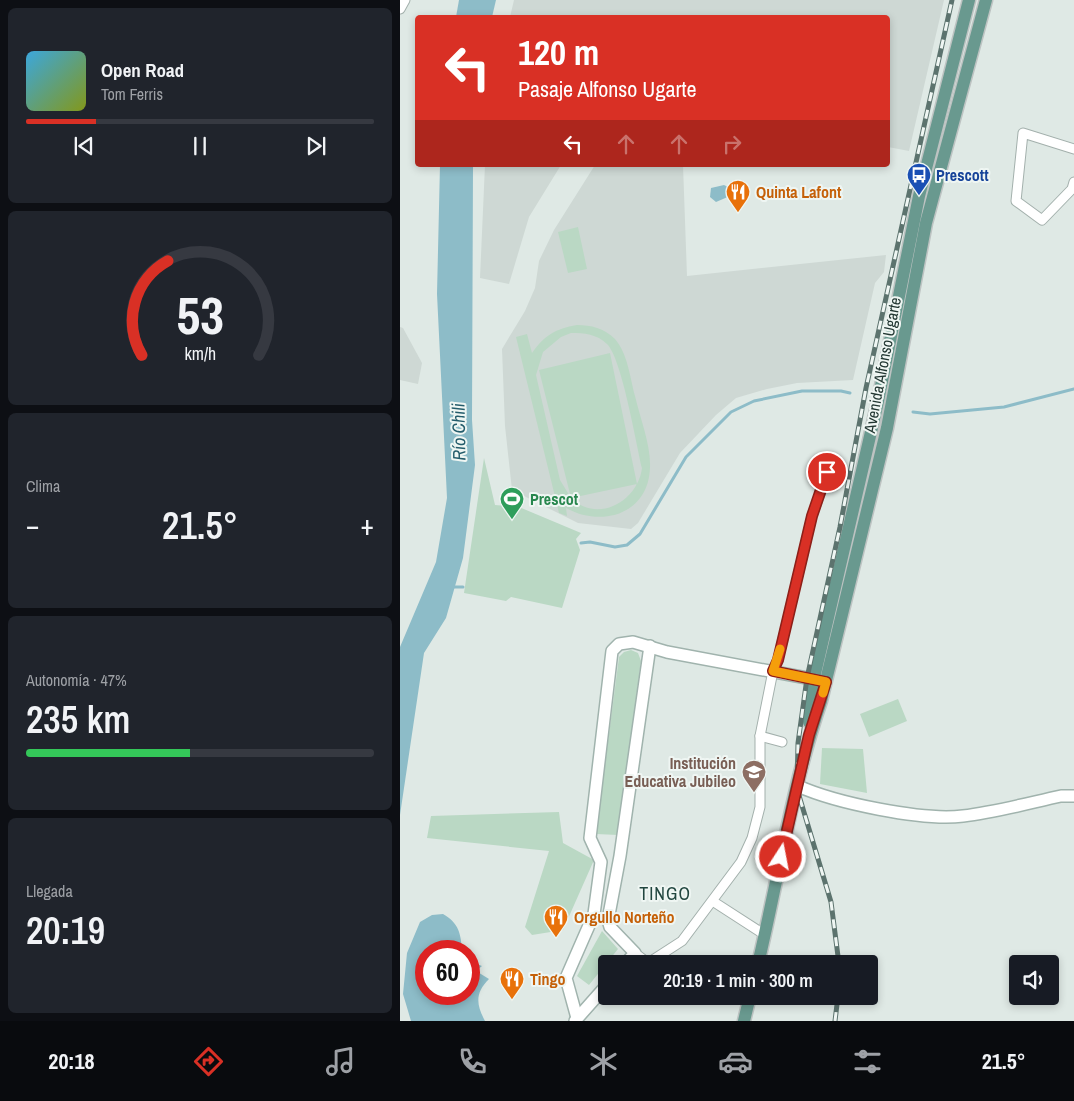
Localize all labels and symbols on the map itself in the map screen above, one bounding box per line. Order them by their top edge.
bus stop icon: Prescott [906,162,932,196]
place label: Prescott [936,164,989,186]
restaurant icon: Quinta Lafont [725,179,751,213]
place label: Quinta Lafont [756,181,842,203]
street label: Avenida Alfonso Ugarte [858,295,906,436]
water label: Río Chili [446,403,471,461]
pin [806,451,848,493]
sports icon: Prescot [499,486,525,520]
place label: Prescot [530,488,579,510]
place label: Institución Educativa Jubileo [624,752,736,792]
school or university icon: Institución Educativa Jubileo [741,759,767,793]
position arrow [754,830,806,882]
district label: TINGO [639,881,691,906]
restaurant icon: Orgullo Norteño [543,904,569,938]
place label: Orgullo Norteño [574,906,675,928]
speed limit sign: 60 [415,940,480,1005]
restaurant icon: Tingo [499,966,525,1000]
place label: Tingo [530,968,566,990]

